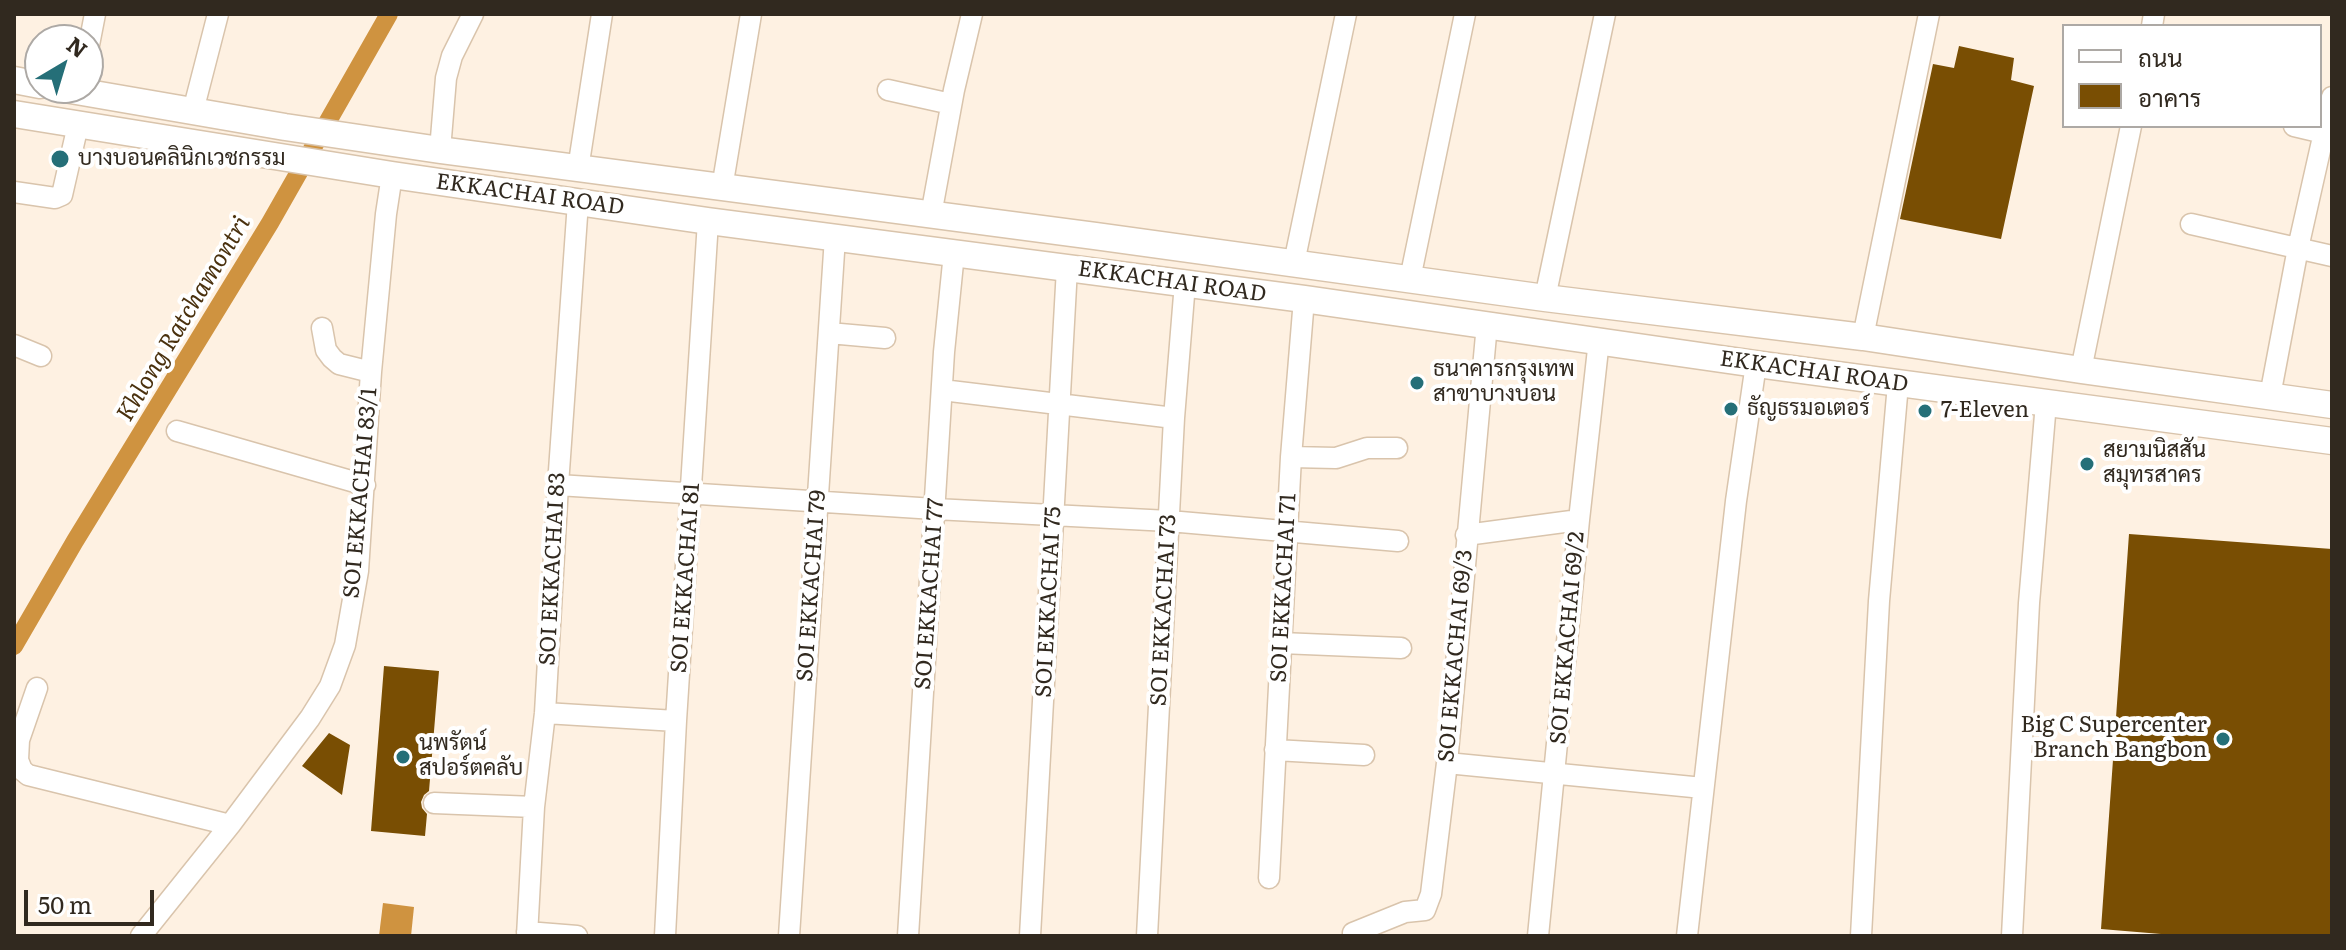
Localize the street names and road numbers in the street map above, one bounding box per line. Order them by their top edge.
street label: EKKACHAI ROAD [434,169,626,221]
street label: EKKACHAI ROAD [1076,256,1268,308]
street label: EKKACHAI ROAD [1718,346,1910,398]
street label: SOI EKKACHAI 83/1 [339,386,383,600]
street label: SOI EKKACHAI 83 [535,472,571,666]
street label: SOI EKKACHAI 81 [666,482,706,674]
street label: SOI EKKACHAI 79 [792,489,832,683]
street label: SOI EKKACHAI 71 [1266,493,1302,683]
street label: SOI EKKACHAI 77 [910,497,950,691]
street label: SOI EKKACHAI 75 [1031,506,1067,698]
street label: SOI EKKACHAI 73 [1146,513,1182,707]
street label: SOI EKKACHAI 69/2 [1546,531,1590,745]
street label: SOI EKKACHAI 69/3 [1434,548,1478,764]

